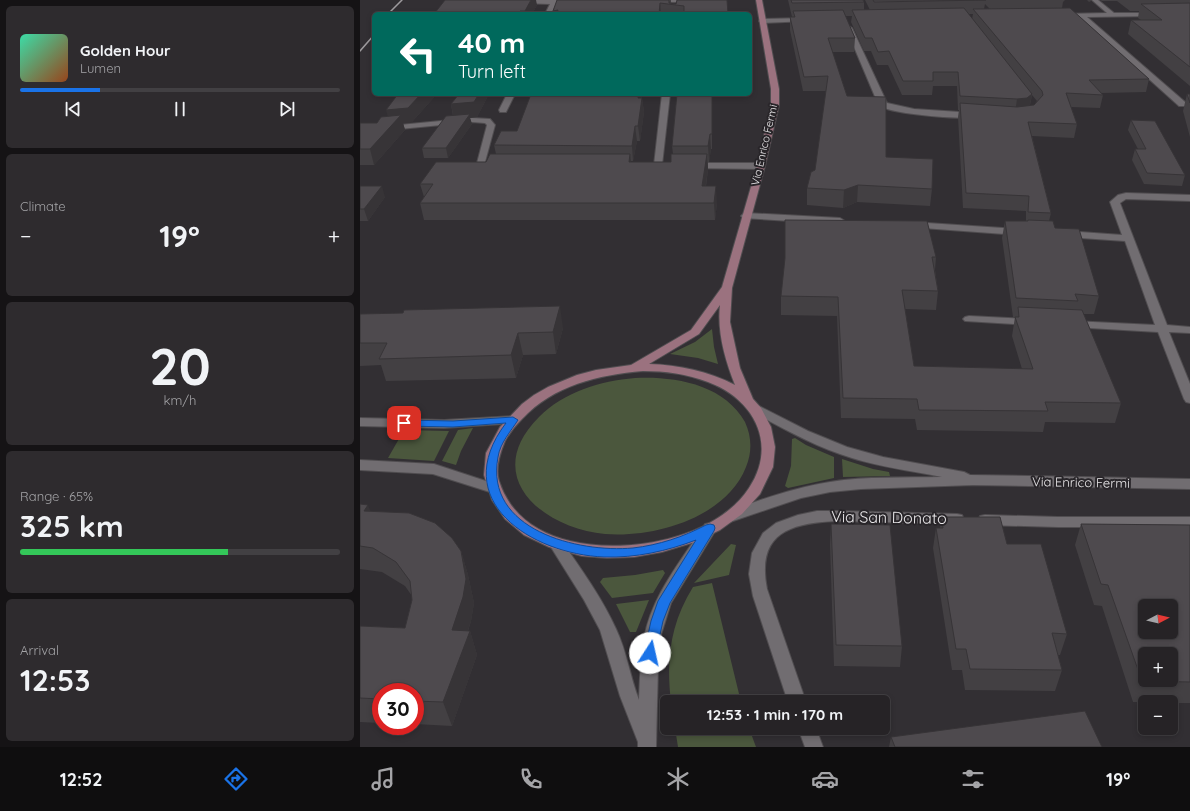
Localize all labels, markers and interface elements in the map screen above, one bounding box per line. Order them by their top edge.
text: 40 m [458,25,525,60]
icon: left [392,28,444,80]
text: Golden Hour [80,41,171,60]
text: Lumen [80,60,121,76]
text: Turn left [458,60,526,83]
icon: previous [62,98,84,120]
icon: pause [169,98,191,120]
icon: next [276,98,298,120]
street label: Via Enrico Fermi [748,103,780,187]
text: Climate [20,198,66,214]
text: 19° [159,217,200,255]
text: − [20,222,31,250]
text: + [328,222,340,250]
text: 20 [149,333,211,398]
text: km/h [164,392,196,408]
pin [387,406,421,440]
icon: arrive [393,412,415,434]
street label: Via Enrico Fermi [1032,473,1130,491]
text: Range · 65% [20,488,93,504]
street label: Via San Donato [831,506,947,528]
text: 325 km [20,507,124,545]
north arrow [1138,599,1178,639]
map controls [1138,599,1178,735]
position arrow [629,632,671,674]
text: Arrival [20,642,59,658]
button: + [1138,647,1178,687]
text: 12:53 [20,661,90,699]
speed limit sign: 30 [372,683,424,735]
button: − [1138,695,1178,735]
text: 12:53 · 1 min · 170 m [707,705,843,724]
icon: directions [222,765,250,793]
icon: music [369,765,397,793]
icon: phone [517,765,545,793]
icon: climate [664,765,692,793]
icon: car [811,765,839,793]
icon: filters [959,765,987,793]
text: 12:52 [60,768,102,791]
text: 19° [1106,768,1130,791]

